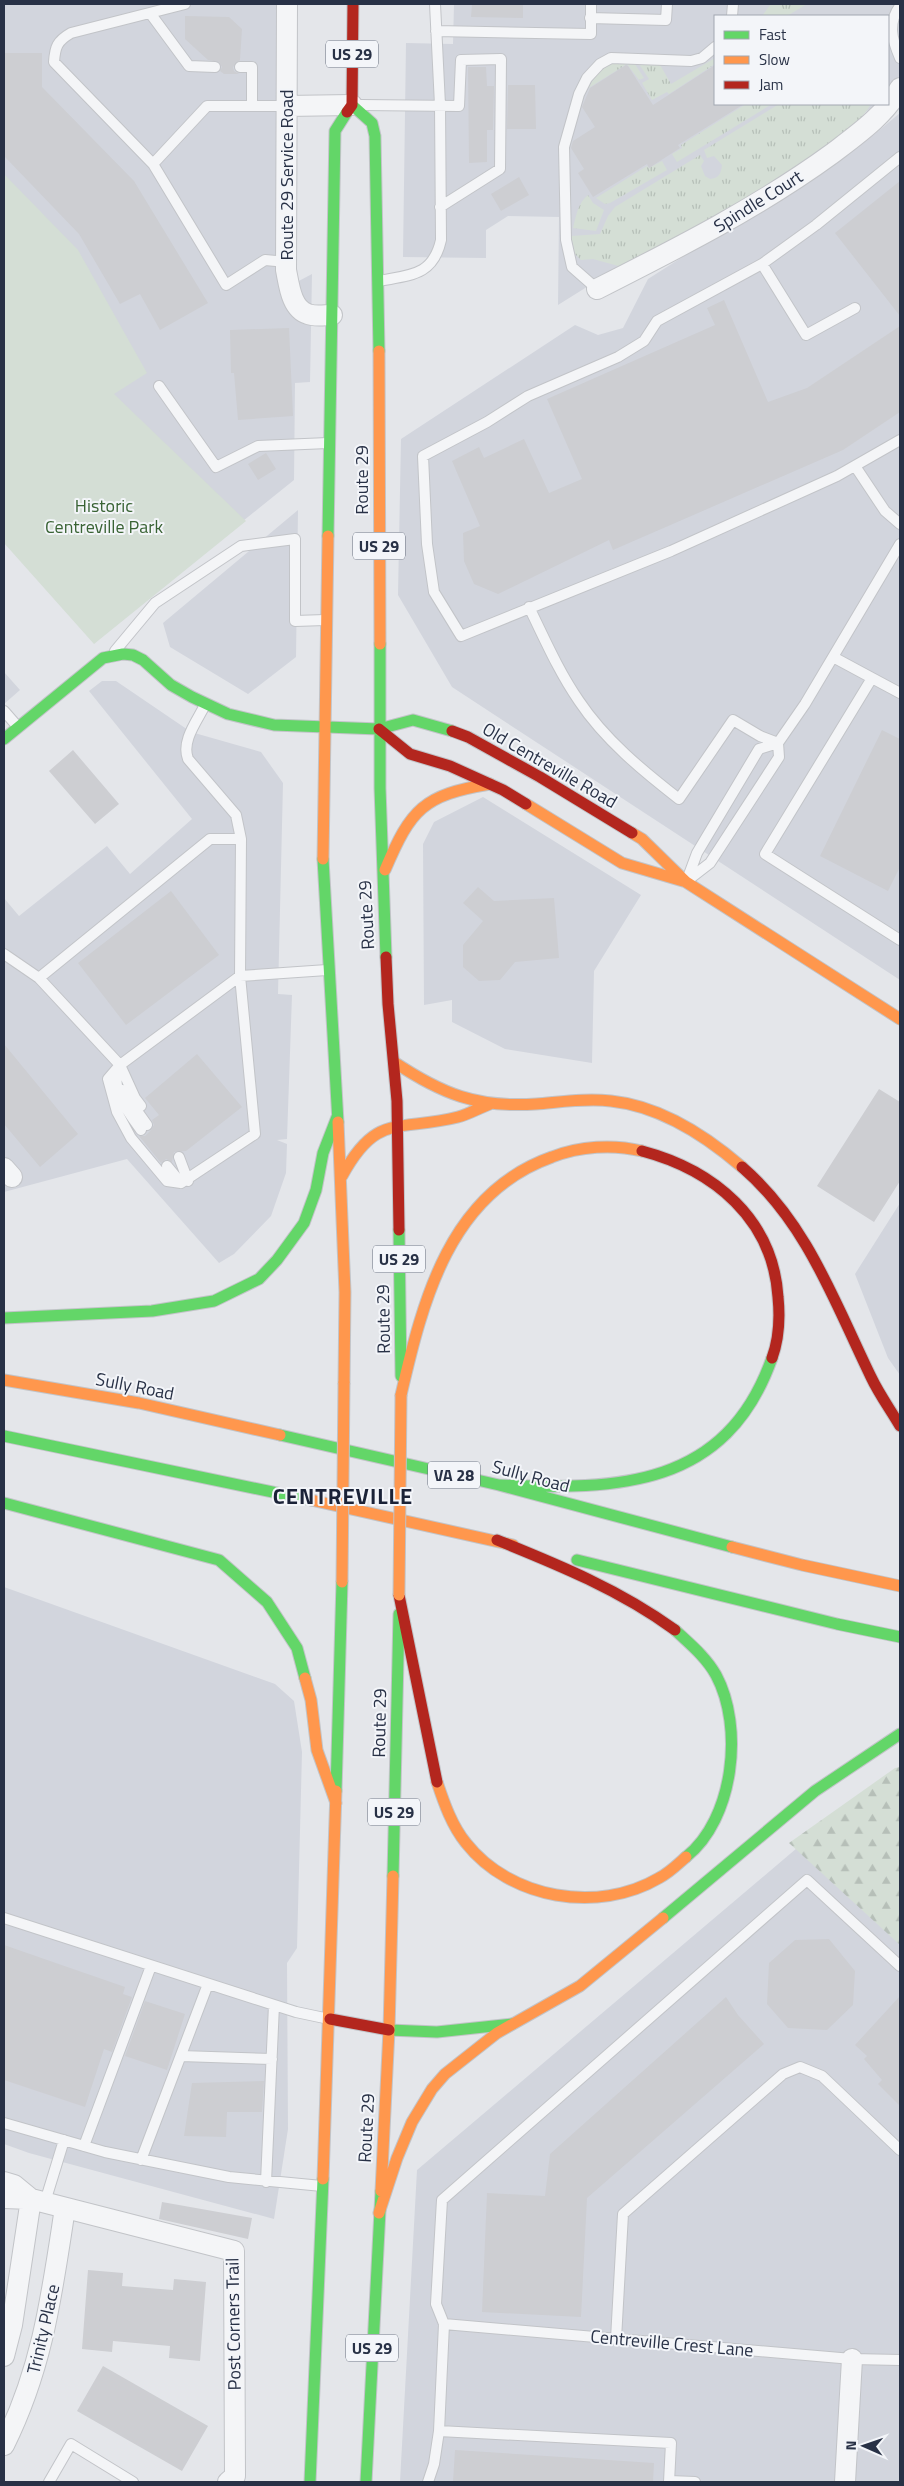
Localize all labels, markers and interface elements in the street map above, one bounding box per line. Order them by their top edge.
legend [714,15,889,105]
text: Fast [759,23,787,46]
road number: US 29 [326,41,378,68]
text: Slow [759,48,790,71]
text: Jam [759,73,783,96]
street label: Route 29 Service Road [273,90,300,260]
street label: Spindle Court [708,162,808,239]
street label: Route 29 [348,445,375,515]
park label: Historic Centreville Park [45,492,163,540]
road number: US 29 [353,532,405,560]
street label: Old Centreville Road [477,715,623,815]
street label: Route 29 [351,880,381,950]
road number: US 29 [373,1246,425,1272]
street label: Route 29 [369,1284,397,1354]
street label: Sully Road [94,1365,176,1407]
street label: Sully Road [489,1453,573,1499]
road number: VA 28 [428,1462,480,1488]
district label: CENTREVILLE [273,1479,413,1513]
street label: Route 29 [365,1688,393,1758]
road number: US 29 [368,1798,420,1825]
street label: Route 29 [351,2093,381,2163]
street label: Post Corners Trail [218,2257,248,2391]
street label: Trinity Place [20,2281,66,2377]
street label: Centreville Crest Lane [589,2322,755,2364]
road number: US 29 [346,2334,398,2362]
north arrow [839,2421,889,2471]
text: N [840,2440,861,2451]

